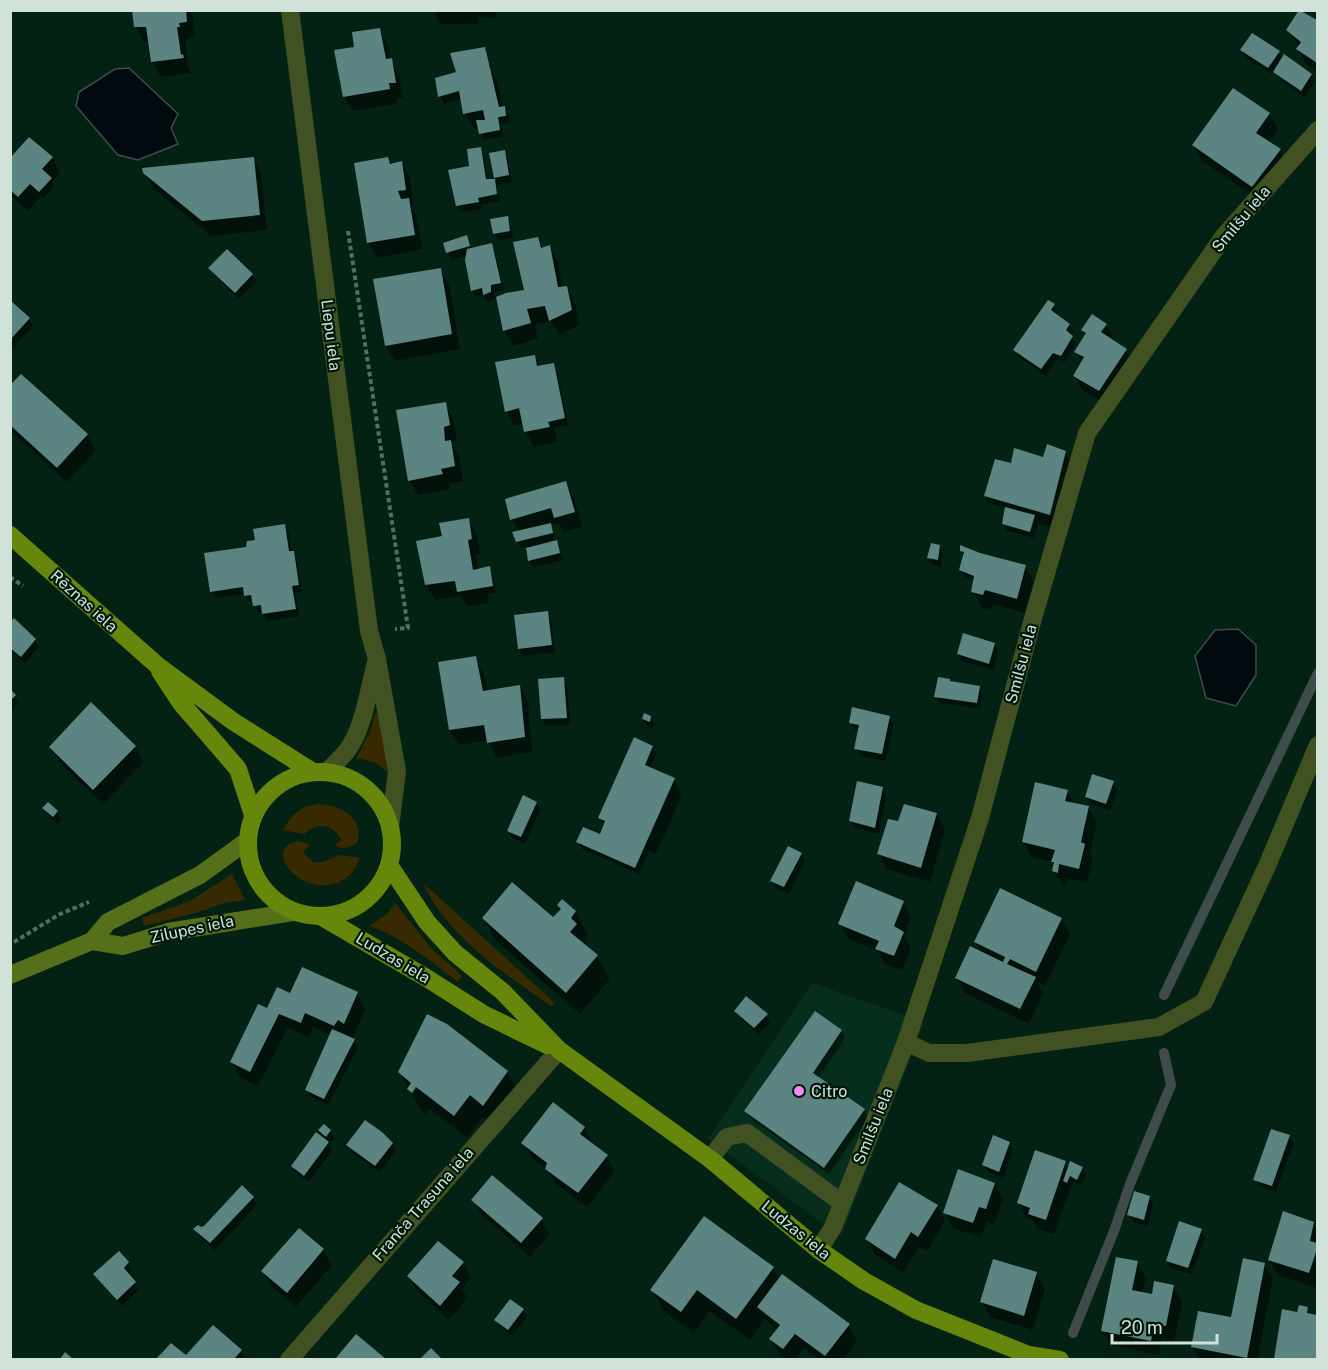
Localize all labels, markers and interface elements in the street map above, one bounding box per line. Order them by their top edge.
street label: Smilšu iela [1208,182,1274,256]
street label: Liepu iela [317,298,345,372]
street label: Rēznas iela [47,566,121,636]
street label: Smilšu iela [1001,622,1041,706]
street label: Zilupes iela [148,911,236,947]
street label: Ludzas iela [352,928,434,988]
place label: Citro [811,1082,847,1101]
marker: Citro [792,1084,806,1098]
street label: Smilšu iela [849,1085,897,1167]
street label: Franča Trasuna iela [368,1143,478,1265]
street label: Ludzas iela [758,1196,834,1264]
scale bar [1112,1307,1217,1345]
text: 20 m [1121,1317,1163,1338]

